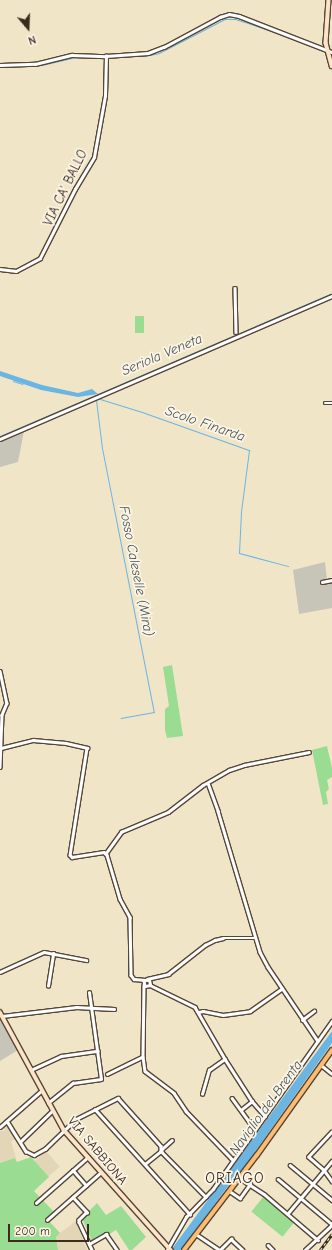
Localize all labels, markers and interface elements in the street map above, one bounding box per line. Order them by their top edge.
north arrow [8,8,48,48]
text: N [27,33,38,47]
street label: VIA CA' BALLO [41,147,91,229]
water label: Seriola Veneta [119,330,205,380]
water label: Scolo Finarda [163,403,247,445]
water label: Fosso Caleselle (Mira) [115,504,157,638]
water label: Naviglio del Brenta [226,1057,306,1159]
street label: VIA SABBIONA [64,1114,130,1188]
district label: ORIAGO [205,1170,265,1188]
scale bar [10,1216,91,1242]
text: 200 m [15,1224,50,1238]

